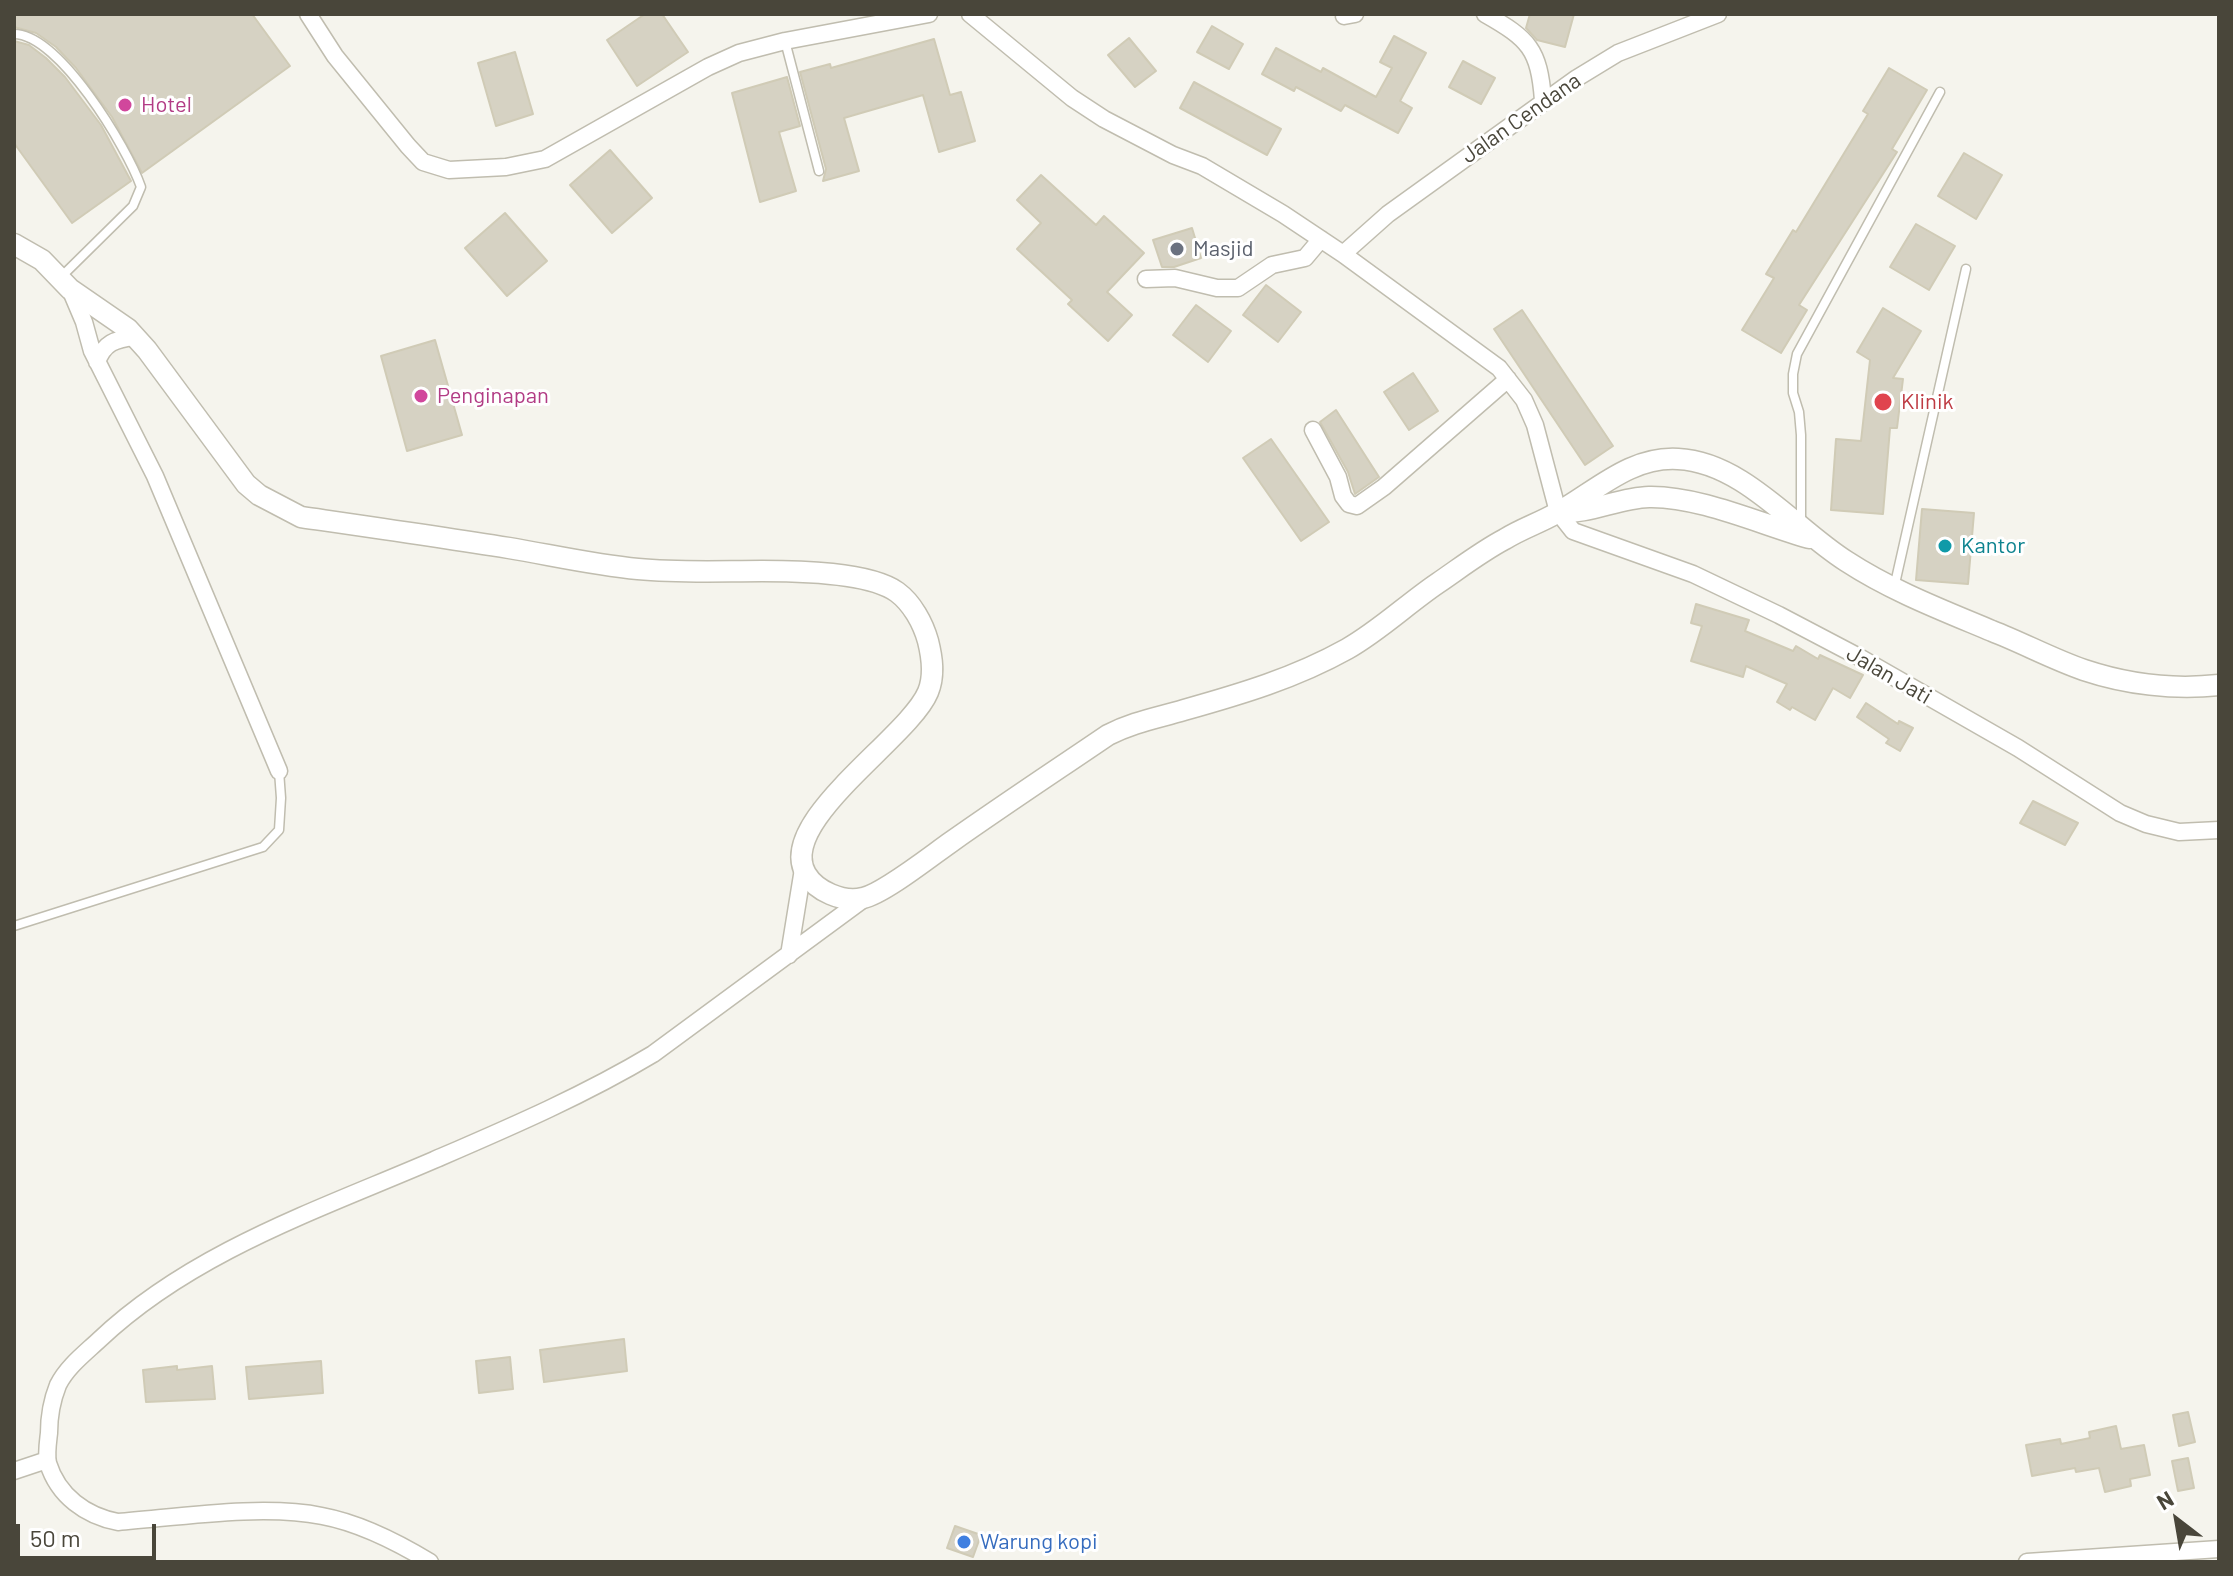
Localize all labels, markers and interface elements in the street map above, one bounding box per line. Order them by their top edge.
street label: Jalan Cendana [1456,67,1586,169]
place label: Hotel [141,92,192,118]
marker: Hotel [116,96,134,114]
place label: Masjid [1193,236,1254,262]
marker: Masjid [1168,240,1186,258]
place label: Penginapan [437,383,549,409]
marker: Penginapan [412,387,430,405]
place label: Klinik [1901,389,1954,415]
marker: Klinik [1872,391,1894,413]
place label: Kantor [1961,533,2025,559]
marker: Kantor [1936,537,1954,555]
street label: Jalan Jati [1842,640,1936,710]
north arrow [2137,1480,2217,1560]
text: N [2152,1485,2178,1514]
scale bar [20,1508,160,1558]
text: 50 m [30,1523,81,1552]
place label: Warung kopi [980,1529,1098,1555]
marker: Warung kopi [955,1533,973,1551]

